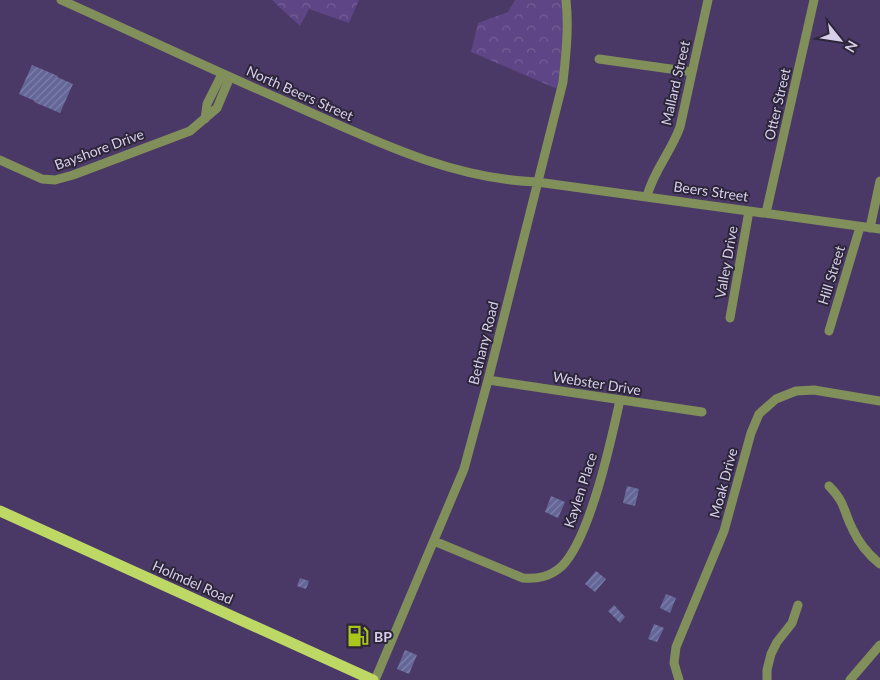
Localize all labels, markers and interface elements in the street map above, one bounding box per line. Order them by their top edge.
north arrow [815,15,865,65]
text: N [842,38,862,56]
street label: Mallard Street [657,39,693,127]
street label: North Beers Street [244,62,356,124]
street label: Otter Street [760,66,794,142]
street label: Bayshore Drive [52,125,146,173]
street label: Beers Street [673,177,749,205]
street label: Valley Drive [711,225,741,299]
street label: Hill Street [814,243,848,307]
street label: Bethany Road [464,300,502,386]
street label: Webster Drive [552,368,642,398]
street label: Moak Drive [706,446,740,520]
street label: Kaylen Place [560,450,600,530]
street label: Holmdel Road [150,557,236,607]
fuel station icon: BP [345,623,371,649]
place label: BP [374,628,392,645]

